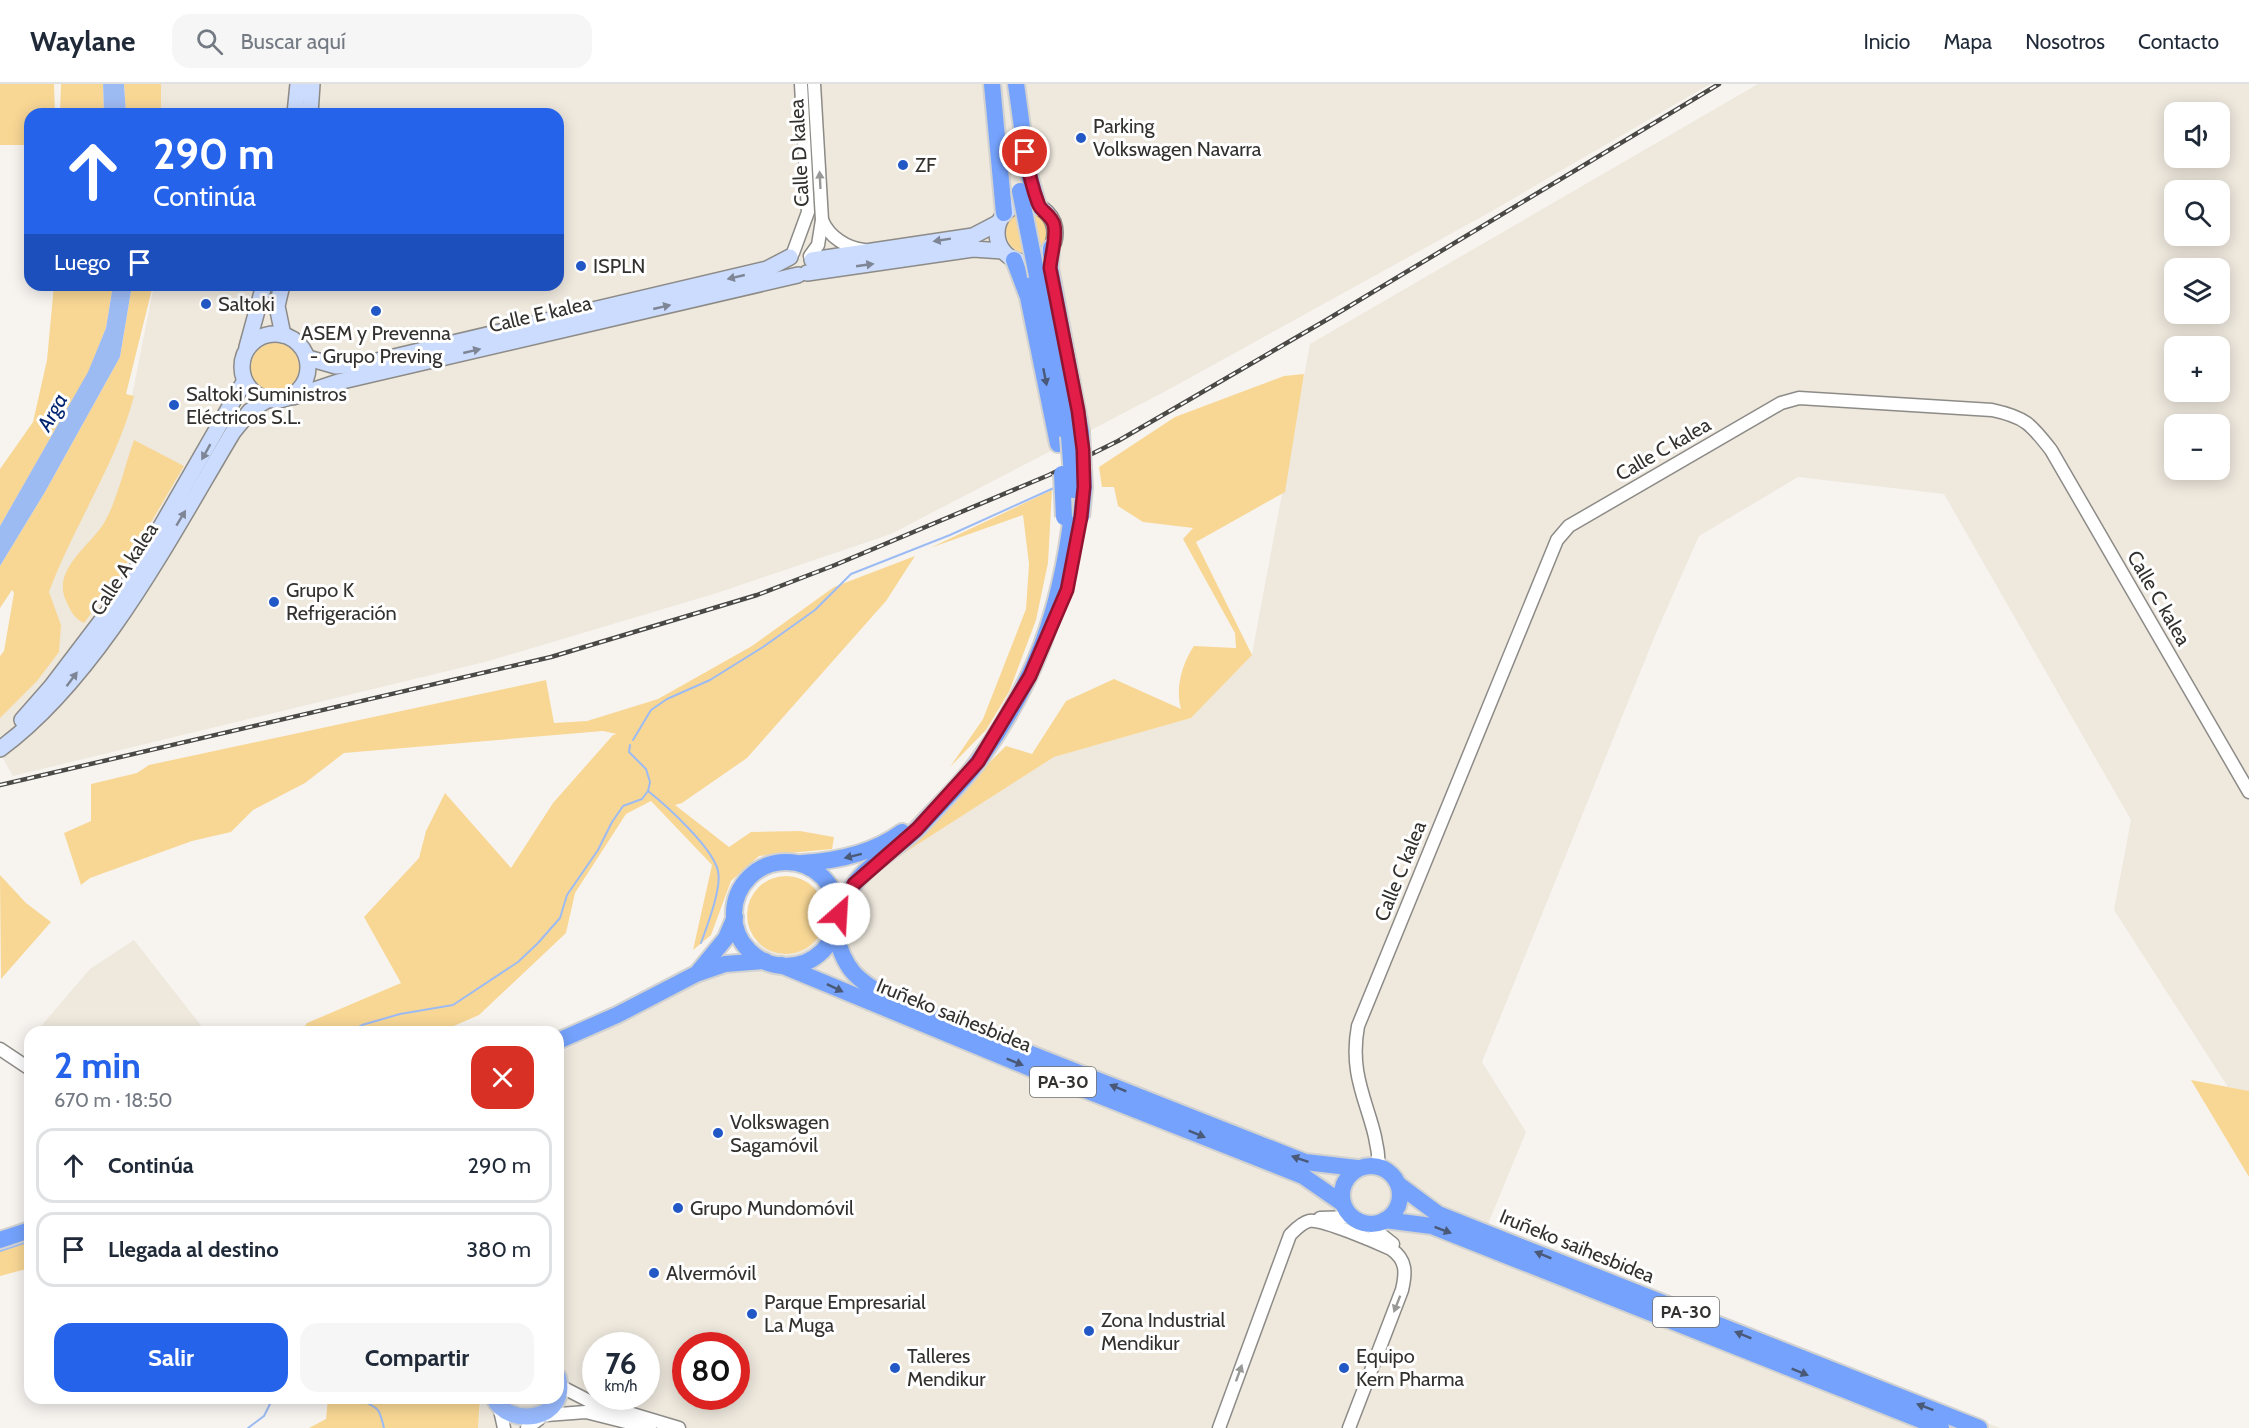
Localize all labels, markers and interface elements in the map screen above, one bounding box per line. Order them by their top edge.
search box [172,14,592,68]
text: Waylane [30,24,136,58]
icon: search [193,25,226,58]
text: Buscar aquí [241,28,346,55]
text: Inicio [1863,29,1910,54]
text: Mapa [1943,29,1992,54]
text: Nosotros [2025,29,2105,54]
text: Contacto [2138,29,2219,54]
street label: Calle D kalea [784,98,814,208]
map controls [2164,102,2230,480]
button: sound [2164,102,2230,168]
place label: Parking Volkswagen Navarra [1093,114,1262,161]
pin [999,126,1050,177]
text: 290 m [153,128,274,180]
marker: Parking Volkswagen Navarra [1074,131,1088,145]
icon: ahead [54,132,132,210]
icon: arrive [1008,135,1041,168]
place label: ZF [915,153,937,177]
marker: ZF [896,158,910,172]
one-way arrow [815,170,824,189]
text: Continúa [153,180,256,213]
button: search [2164,180,2230,246]
one-way arrow [933,236,952,245]
icon: arrive [123,246,156,279]
text: Luego [54,249,111,276]
place label: ISPLN [593,254,645,278]
button: layers [2164,258,2230,324]
marker: ISPLN [574,259,588,273]
one-way arrow [855,260,874,269]
one-way arrow [727,272,745,282]
street label: Calle E kalea [486,290,594,337]
place label: Saltoki [218,292,275,316]
marker: Saltoki [199,297,213,311]
one-way arrow [653,302,671,312]
marker: ASEM y Prevenna - Grupo Preving [369,304,383,318]
place label: ASEM y Prevenna - Grupo Preving [301,321,451,368]
button: + [2164,336,2230,402]
one-way arrow [463,346,481,356]
one-way arrow [1041,367,1050,386]
place label: Saltoki Suministros Eléctricos S.L. [186,382,347,429]
water label: Arga [31,389,72,436]
marker: Saltoki Suministros Eléctricos S.L. [167,398,181,412]
street label: Calle C kalea [1611,412,1715,486]
button: − [2164,414,2230,480]
one-way arrow [201,444,211,461]
one-way arrow [176,510,187,526]
street label: Calle A kalea [85,518,163,620]
street label: Calle C kalea [2122,546,2196,650]
place label: Grupo K Refrigeración [286,578,397,625]
marker: Grupo K Refrigeración [267,595,281,609]
one-way arrow [66,672,78,688]
street label: Calle C kalea [1369,817,1431,925]
one-way arrow [843,851,862,861]
position arrow [807,882,871,946]
street label: Iruñeko saihesbidea [873,973,1035,1057]
one-way arrow [827,983,844,993]
text: 2 min [54,1043,141,1087]
button: close [471,1046,534,1109]
one-way arrow [1007,1058,1025,1068]
road number: PA-30 [1030,1067,1096,1097]
one-way arrow [1109,1083,1127,1092]
text: 670 m · 18:50 [54,1088,172,1112]
place label: Volkswagen Sagamóvil [730,1110,829,1157]
marker: Volkswagen Sagamóvil [711,1126,725,1140]
one-way arrow [1188,1129,1206,1139]
icon: ahead [57,1149,90,1182]
text: Continúa [108,1152,194,1179]
text: 290 m [467,1152,531,1179]
one-way arrow [1291,1154,1309,1164]
place label: Grupo Mundomóvil [690,1196,854,1220]
marker: Grupo Mundomóvil [671,1201,685,1215]
street label: Iruñeko saihesbidea [1496,1204,1658,1288]
one-way arrow [1434,1226,1452,1236]
icon: arrive [57,1233,90,1266]
text: Llegada al destino [108,1236,279,1263]
text: 380 m [466,1236,531,1263]
one-way arrow [1533,1250,1551,1260]
place label: Alvermóvil [666,1261,756,1285]
marker: Alvermóvil [647,1266,661,1280]
place label: Parque Empresarial La Muga [764,1290,926,1337]
one-way arrow [1391,1295,1401,1313]
road number: PA-30 [1653,1297,1719,1327]
marker: Parque Empresarial La Muga [745,1307,759,1321]
place label: Zona Industrial Mendikur [1101,1308,1226,1355]
button: Salir [54,1323,288,1392]
button: Compartir [300,1323,534,1392]
marker: Zona Industrial Mendikur [1082,1324,1096,1338]
one-way arrow [1734,1330,1752,1340]
speed limit sign: 80 [672,1332,750,1410]
place label: Talleres Mendikur [907,1344,986,1391]
place label: Equipo Kern Pharma [1356,1344,1465,1391]
text: 76 [605,1345,637,1382]
marker: Talleres Mendikur [888,1361,902,1375]
marker: Equipo Kern Pharma [1337,1361,1351,1375]
one-way arrow [1235,1364,1244,1382]
one-way arrow [1791,1368,1809,1377]
text: km/h [605,1377,637,1395]
one-way arrow [1916,1401,1934,1411]

